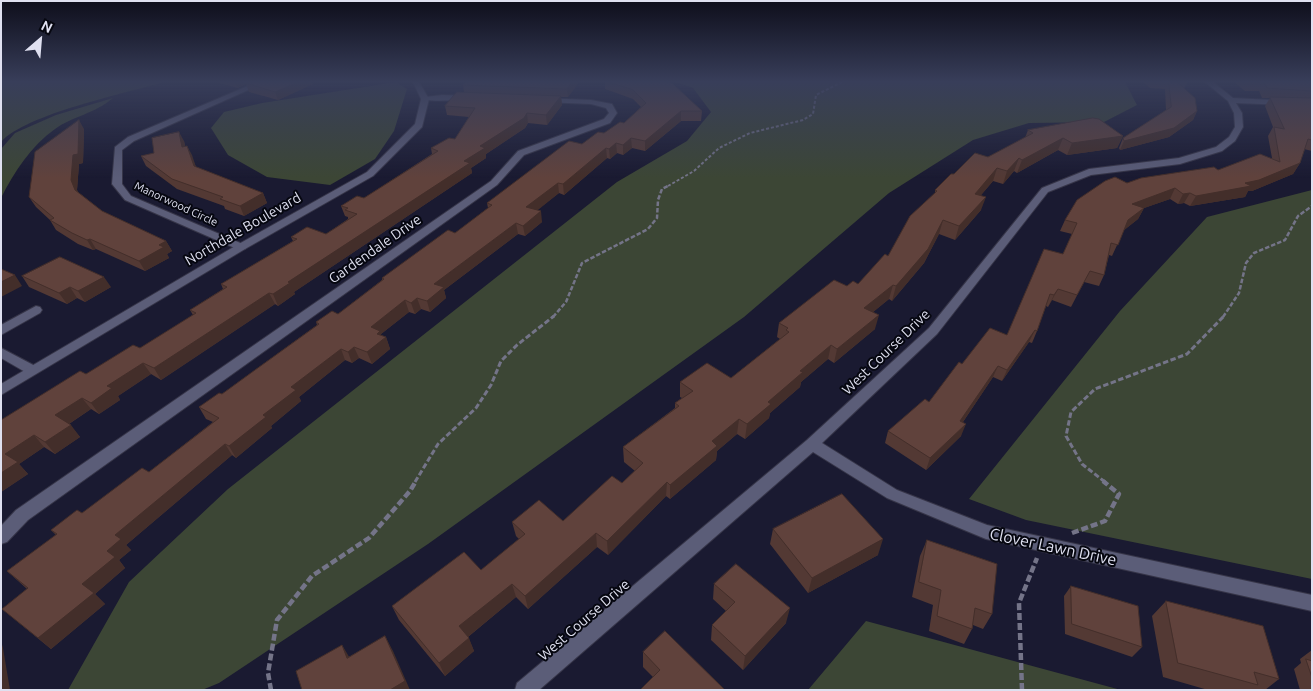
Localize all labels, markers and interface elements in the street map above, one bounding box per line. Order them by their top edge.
north arrow [15,15,65,65]
text: N [39,17,55,36]
street label: Manorwood Circle [132,179,220,229]
street label: Northdale Boulevard [182,189,304,269]
street label: Gardendale Drive [326,211,424,287]
street label: West Course Drive [839,306,933,398]
street label: Clover Lawn Drive [988,524,1118,570]
street label: West Course Drive [535,576,633,664]

